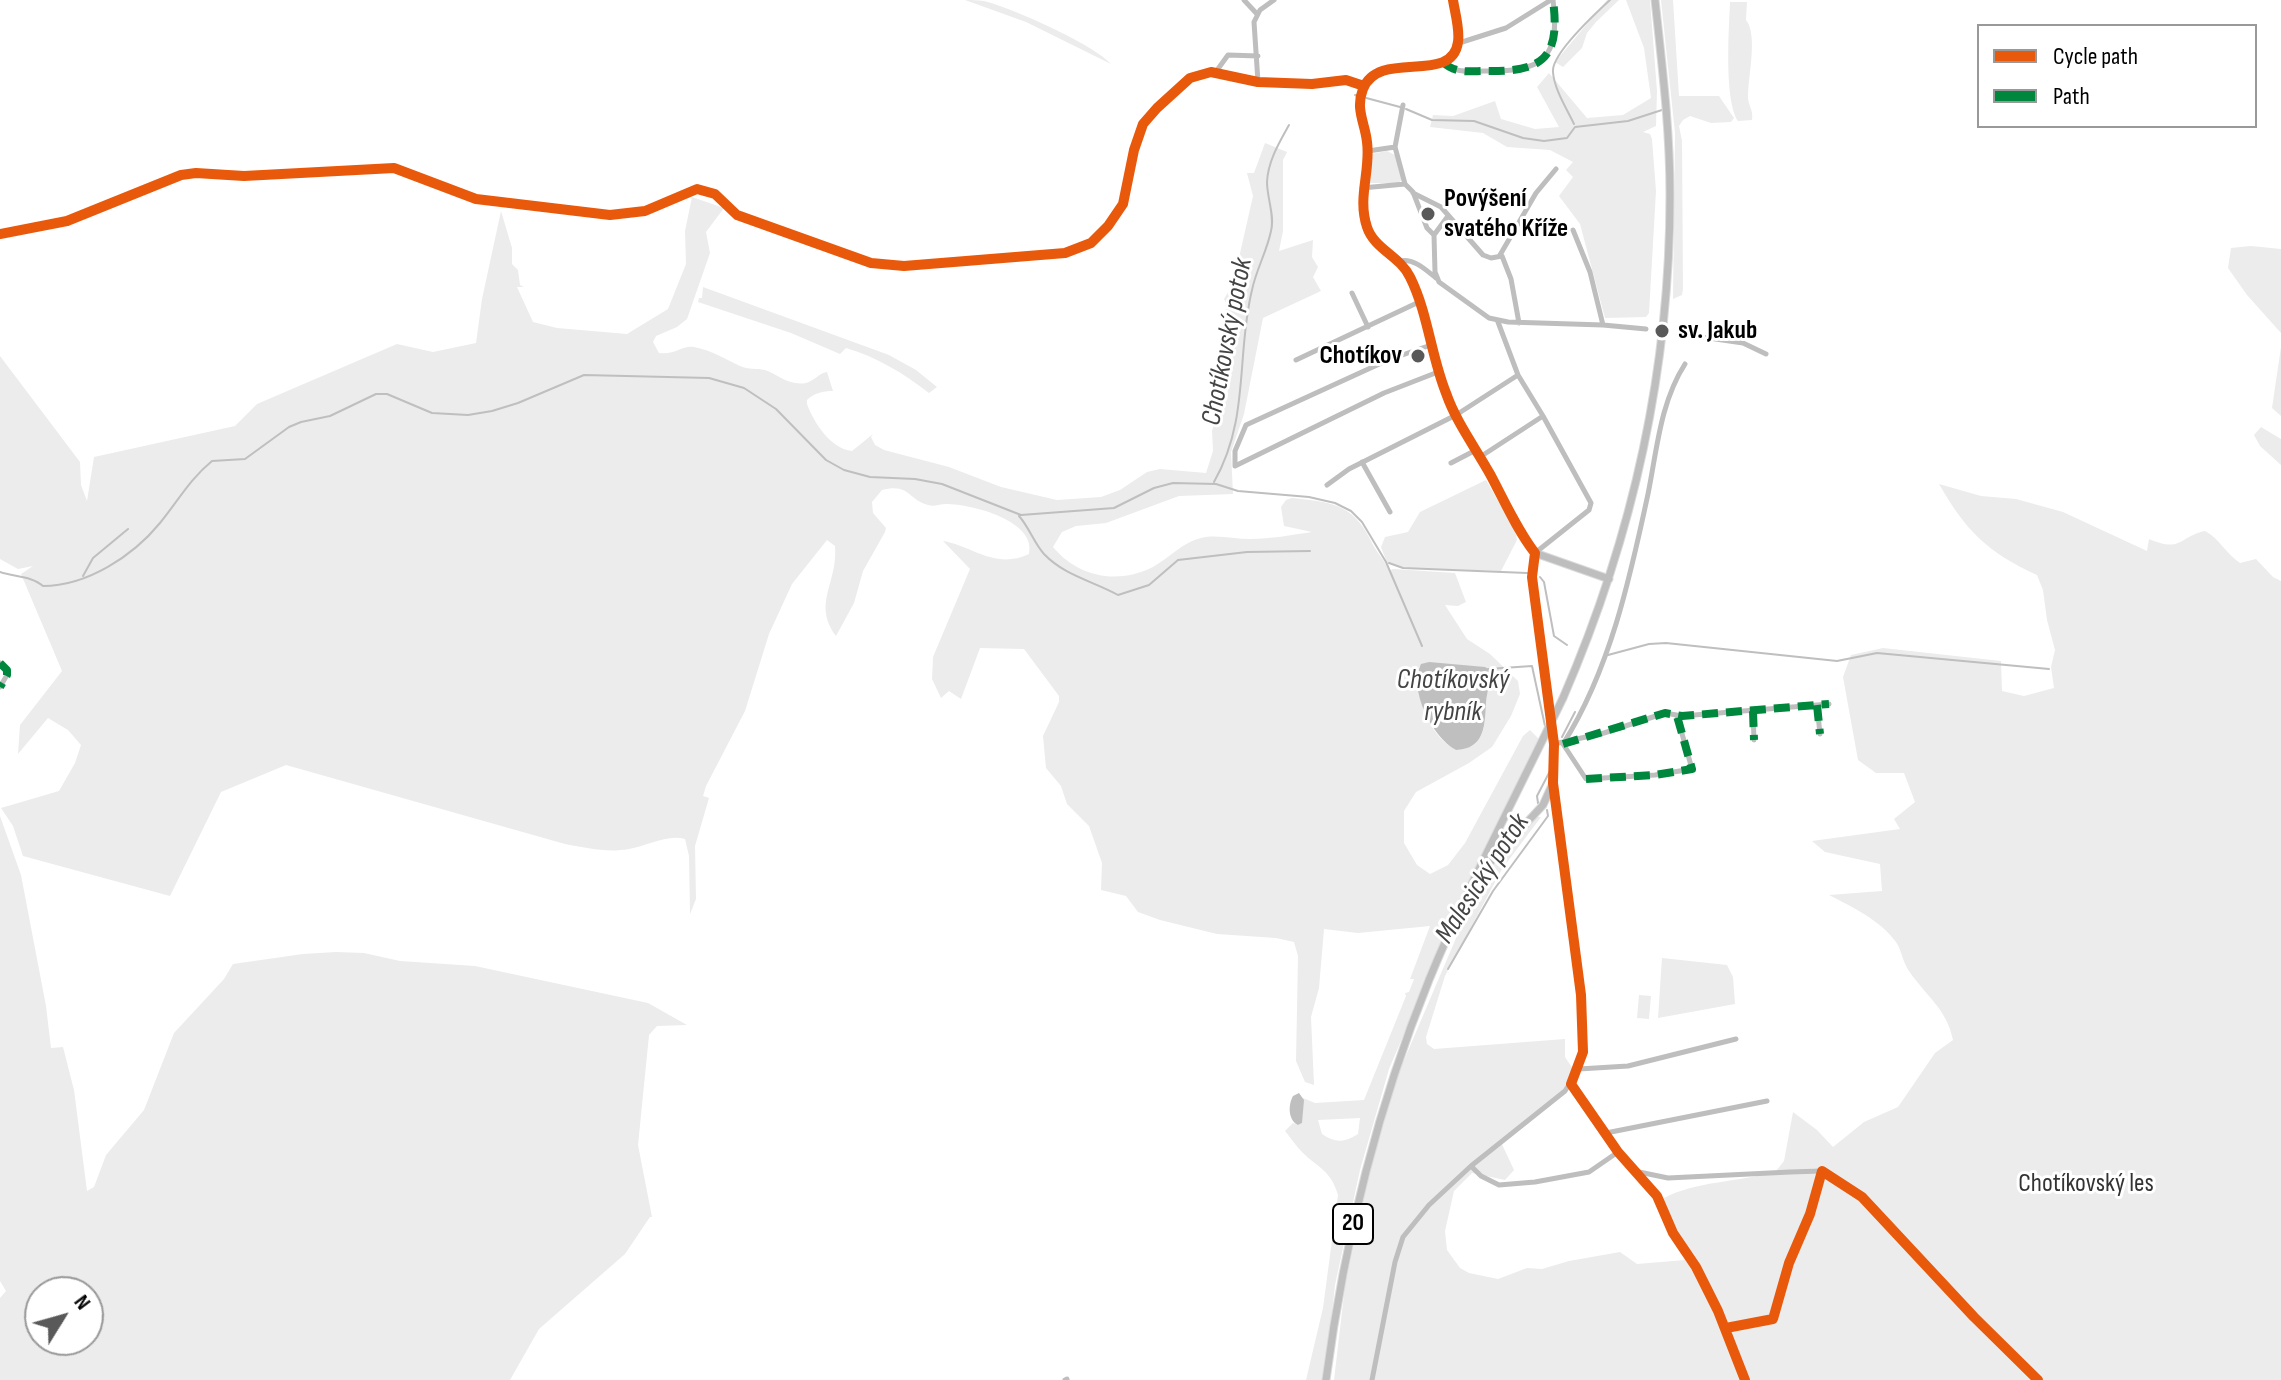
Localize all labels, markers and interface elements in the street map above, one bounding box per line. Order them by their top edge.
legend [1977,24,2257,128]
text: Cycle path [2053,42,2138,71]
text: Path [2053,82,2090,111]
place label: Povýšení svatého Kříže [1444,183,1568,244]
marker: Povýšení svatého Kříže [1419,205,1437,223]
water label: Chotíkovský potok [1195,256,1261,428]
place label: sv. Jakub [1678,315,1757,347]
marker: sv. Jakub [1653,322,1671,340]
place label: Chotíkov [1319,340,1402,372]
marker: Chotíkov [1409,347,1427,365]
water label: Chotíkovský rybník [1397,664,1509,730]
water label: Malesický potok [1429,808,1537,950]
park label: Chotíkovský les [2018,1168,2154,1200]
road number: 20 [1333,1204,1373,1244]
north arrow [24,1276,104,1356]
text: N [68,1290,96,1315]

